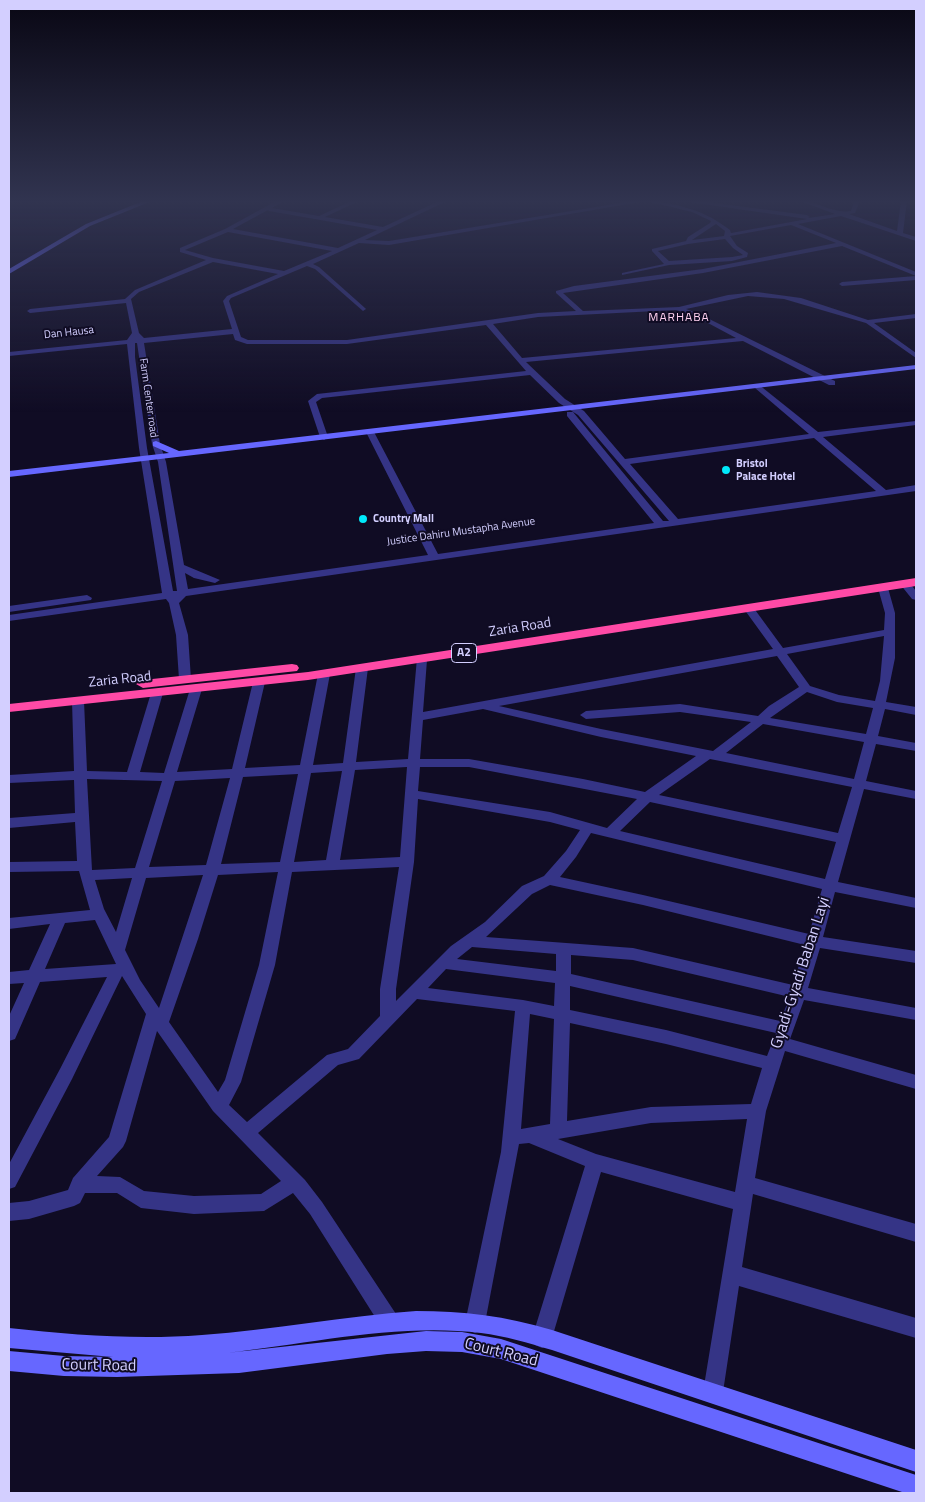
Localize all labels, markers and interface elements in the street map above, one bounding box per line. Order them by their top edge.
district label: MARHABA [647,311,711,325]
street label: Dan Hausa [43,324,95,342]
street label: Farm Center road [136,357,160,439]
place label: Bristol Palace Hotel [736,457,795,483]
marker: Bristol Palace Hotel [720,464,732,476]
place label: Country Mall [373,512,434,526]
marker: Country Mall [357,513,369,525]
street label: Justice Dahiru Mustapha Avenue [386,515,536,549]
street label: Zaria Road [488,615,552,641]
road number: A2 [452,644,476,662]
street label: Zaria Road [88,668,152,692]
street label: Gyadi-Gyadi Baban Layi [767,895,835,1051]
street label: Court Road [462,1335,540,1371]
street label: Court Road [61,1356,137,1376]

